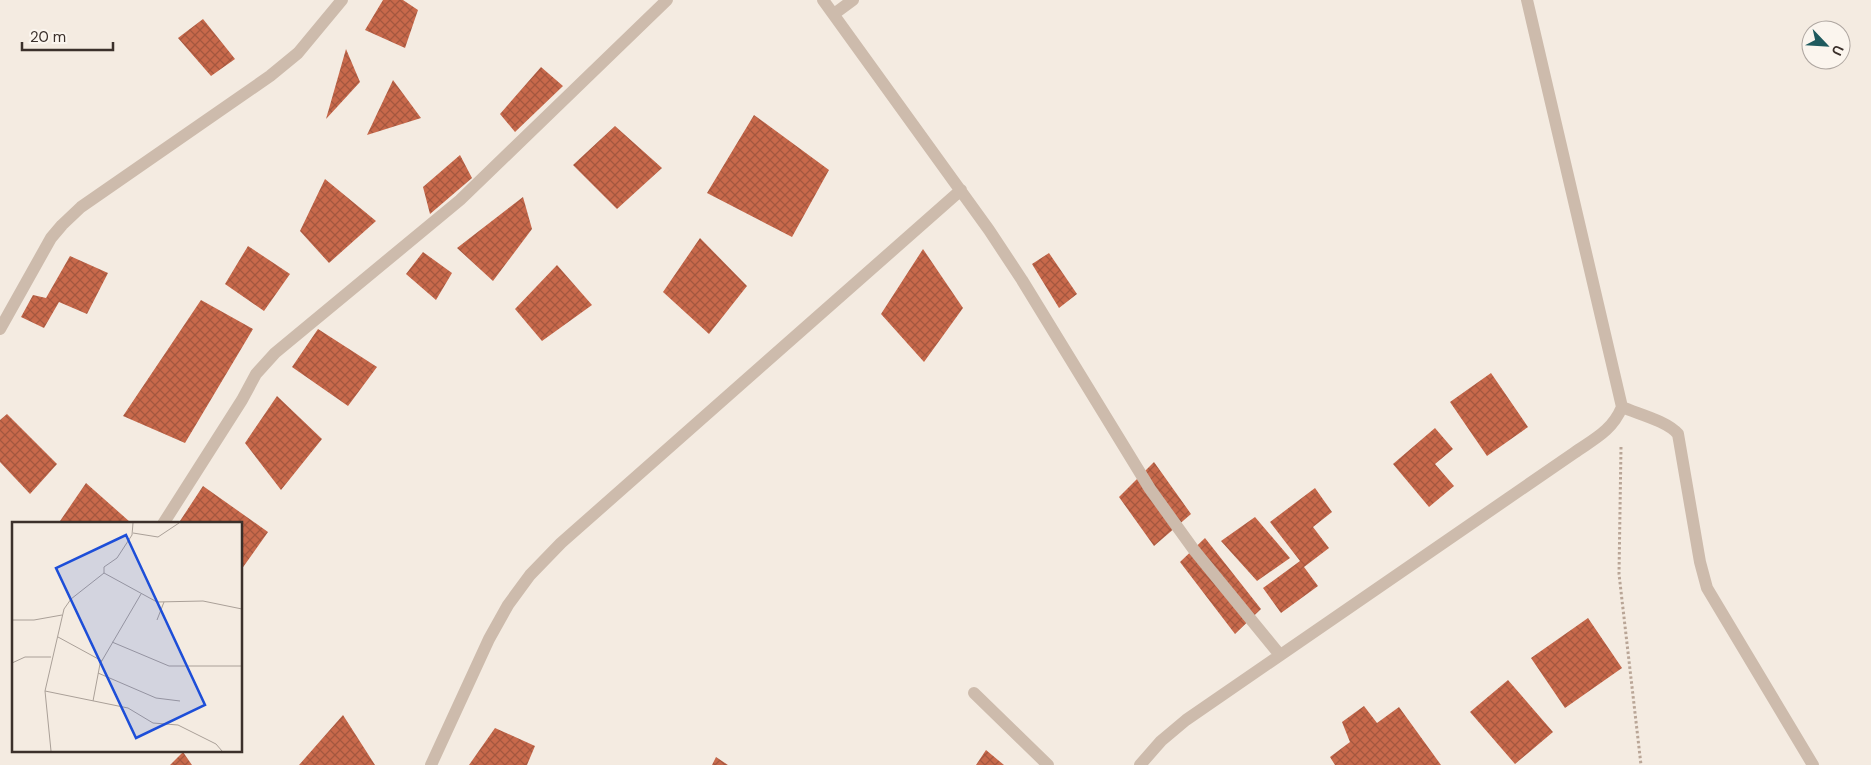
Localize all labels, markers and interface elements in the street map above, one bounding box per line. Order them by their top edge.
scale bar [22,20,114,52]
north arrow [1801,20,1851,70]
text: 20 m [30,27,66,47]
text: U [1828,42,1848,59]
inset map [12,522,242,752]

